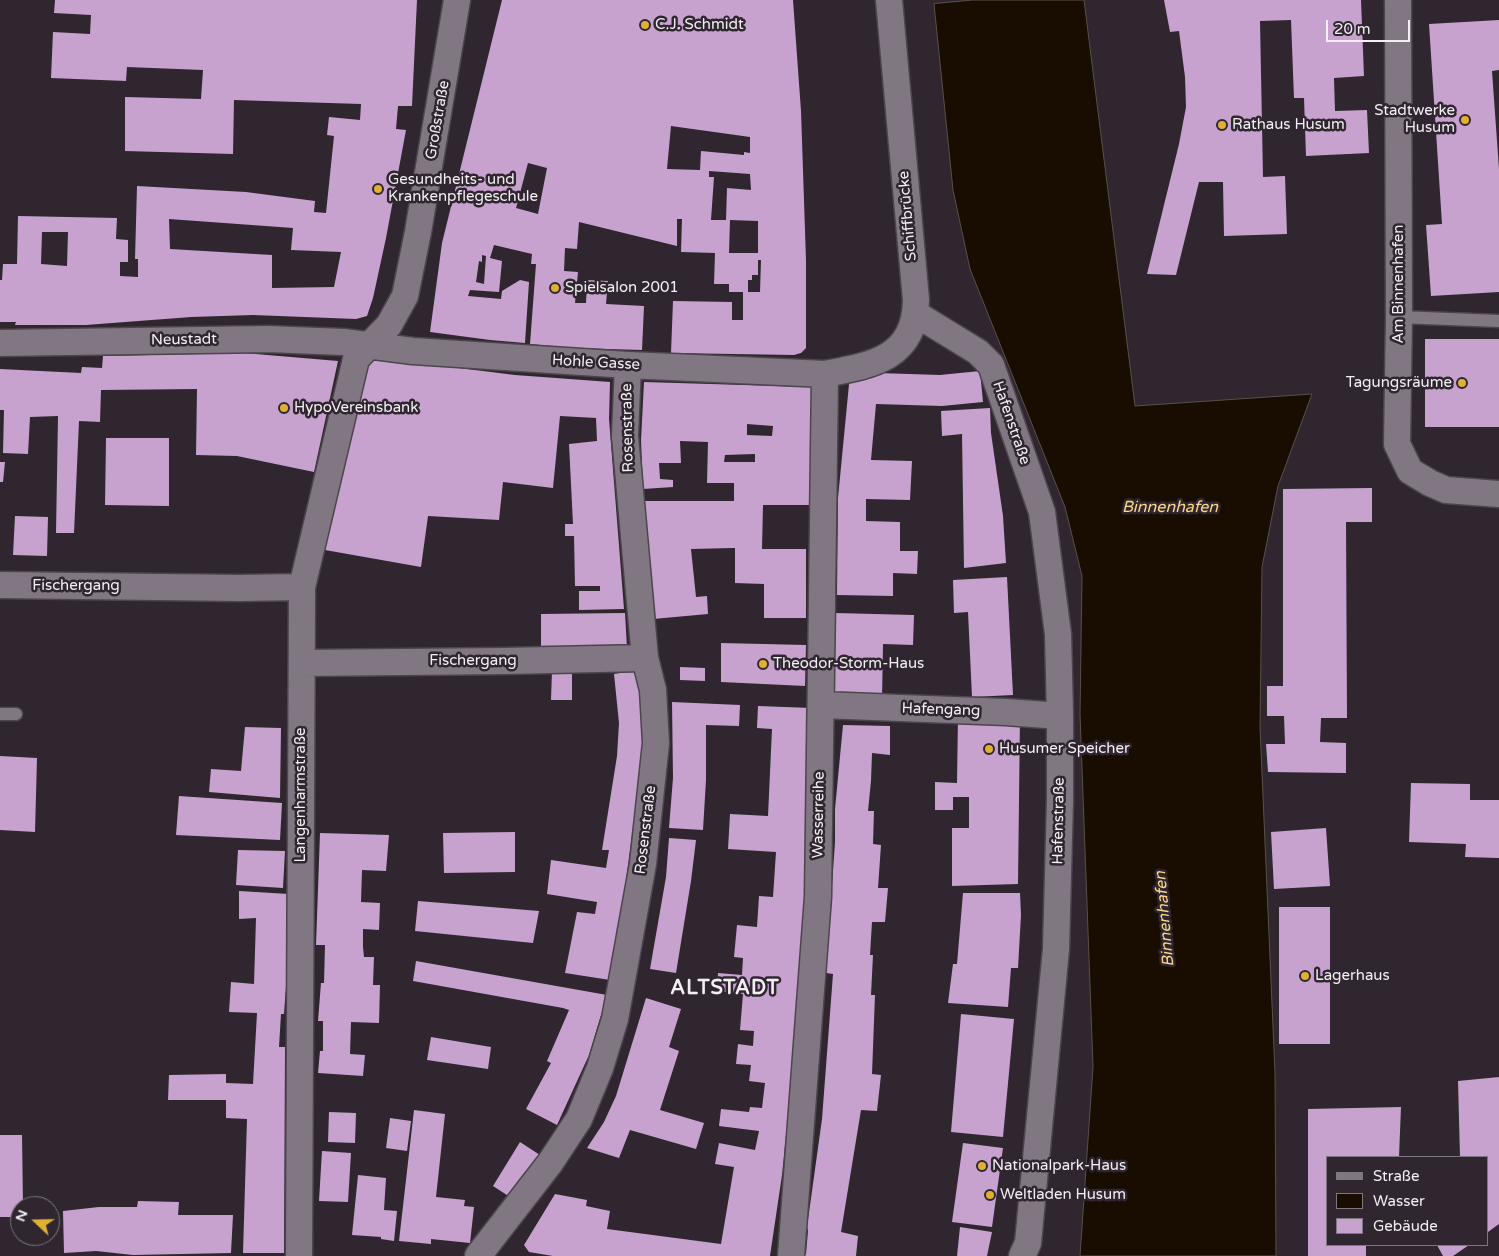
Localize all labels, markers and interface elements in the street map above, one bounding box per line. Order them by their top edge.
scale bar [1329,10,1413,42]
place label: C.J. Schmidt [655,16,744,34]
marker: C.J. Schmidt [639,19,651,31]
text: 20 m [1334,20,1371,38]
street label: Großstraße [422,79,454,161]
place label: Stadtwerke Husum [1374,102,1455,137]
marker: Stadtwerke Husum [1459,114,1471,126]
place label: Rathaus Husum [1232,116,1345,134]
marker: Rathaus Husum [1216,119,1228,131]
street label: Schiffbrücke [895,170,921,262]
place label: Gesundheits- und Krankenpflegeschule [388,171,538,206]
marker: Gesundheits- und Krankenpflegeschule [372,183,384,195]
street label: Am Binnenhafen [1390,225,1408,343]
place label: Spielsalon 2001 [565,279,679,297]
marker: Spielsalon 2001 [549,282,561,294]
street label: Neustadt [151,330,217,350]
street label: Hohle Gasse [552,352,640,374]
place label: Tagungsräume [1346,374,1452,392]
marker: Tagungsräume [1456,377,1468,389]
street label: Hafenstraße [988,379,1034,467]
street label: Rosenstraße [618,383,638,473]
place label: HypoVereinsbank [294,399,418,417]
marker: HypoVereinsbank [278,402,290,414]
water label: Binnenhafen [1122,498,1218,518]
street label: Fischergang [32,577,120,595]
street label: Fischergang [429,652,517,670]
place label: Theodor-Storm-Haus [773,655,924,673]
marker: Theodor-Storm-Haus [757,658,769,670]
street label: Hafengang [901,700,981,720]
street label: Langenharmstraße [292,727,310,863]
place label: Husumer Speicher [999,740,1130,758]
marker: Husumer Speicher [983,743,995,755]
street label: Wasserreihe [809,771,829,859]
street label: Hafenstraße [1049,777,1069,865]
street label: Rosenstraße [632,785,660,875]
water label: Binnenhafen [1151,870,1179,968]
place label: Lagerhaus [1315,967,1390,985]
marker: Lagerhaus [1299,970,1311,982]
district label: ALTSTADT [669,977,781,1001]
legend [1326,1156,1489,1246]
place label: Nationalpark-Haus [992,1157,1126,1175]
marker: Nationalpark-Haus [976,1160,988,1172]
text: Straße [1373,1167,1419,1185]
place label: Weltladen Husum [1000,1186,1126,1204]
marker: Weltladen Husum [984,1189,996,1201]
text: Wasser [1373,1192,1425,1210]
north arrow [10,1196,60,1246]
text: N [12,1208,31,1224]
text: Gebäude [1373,1217,1438,1235]

